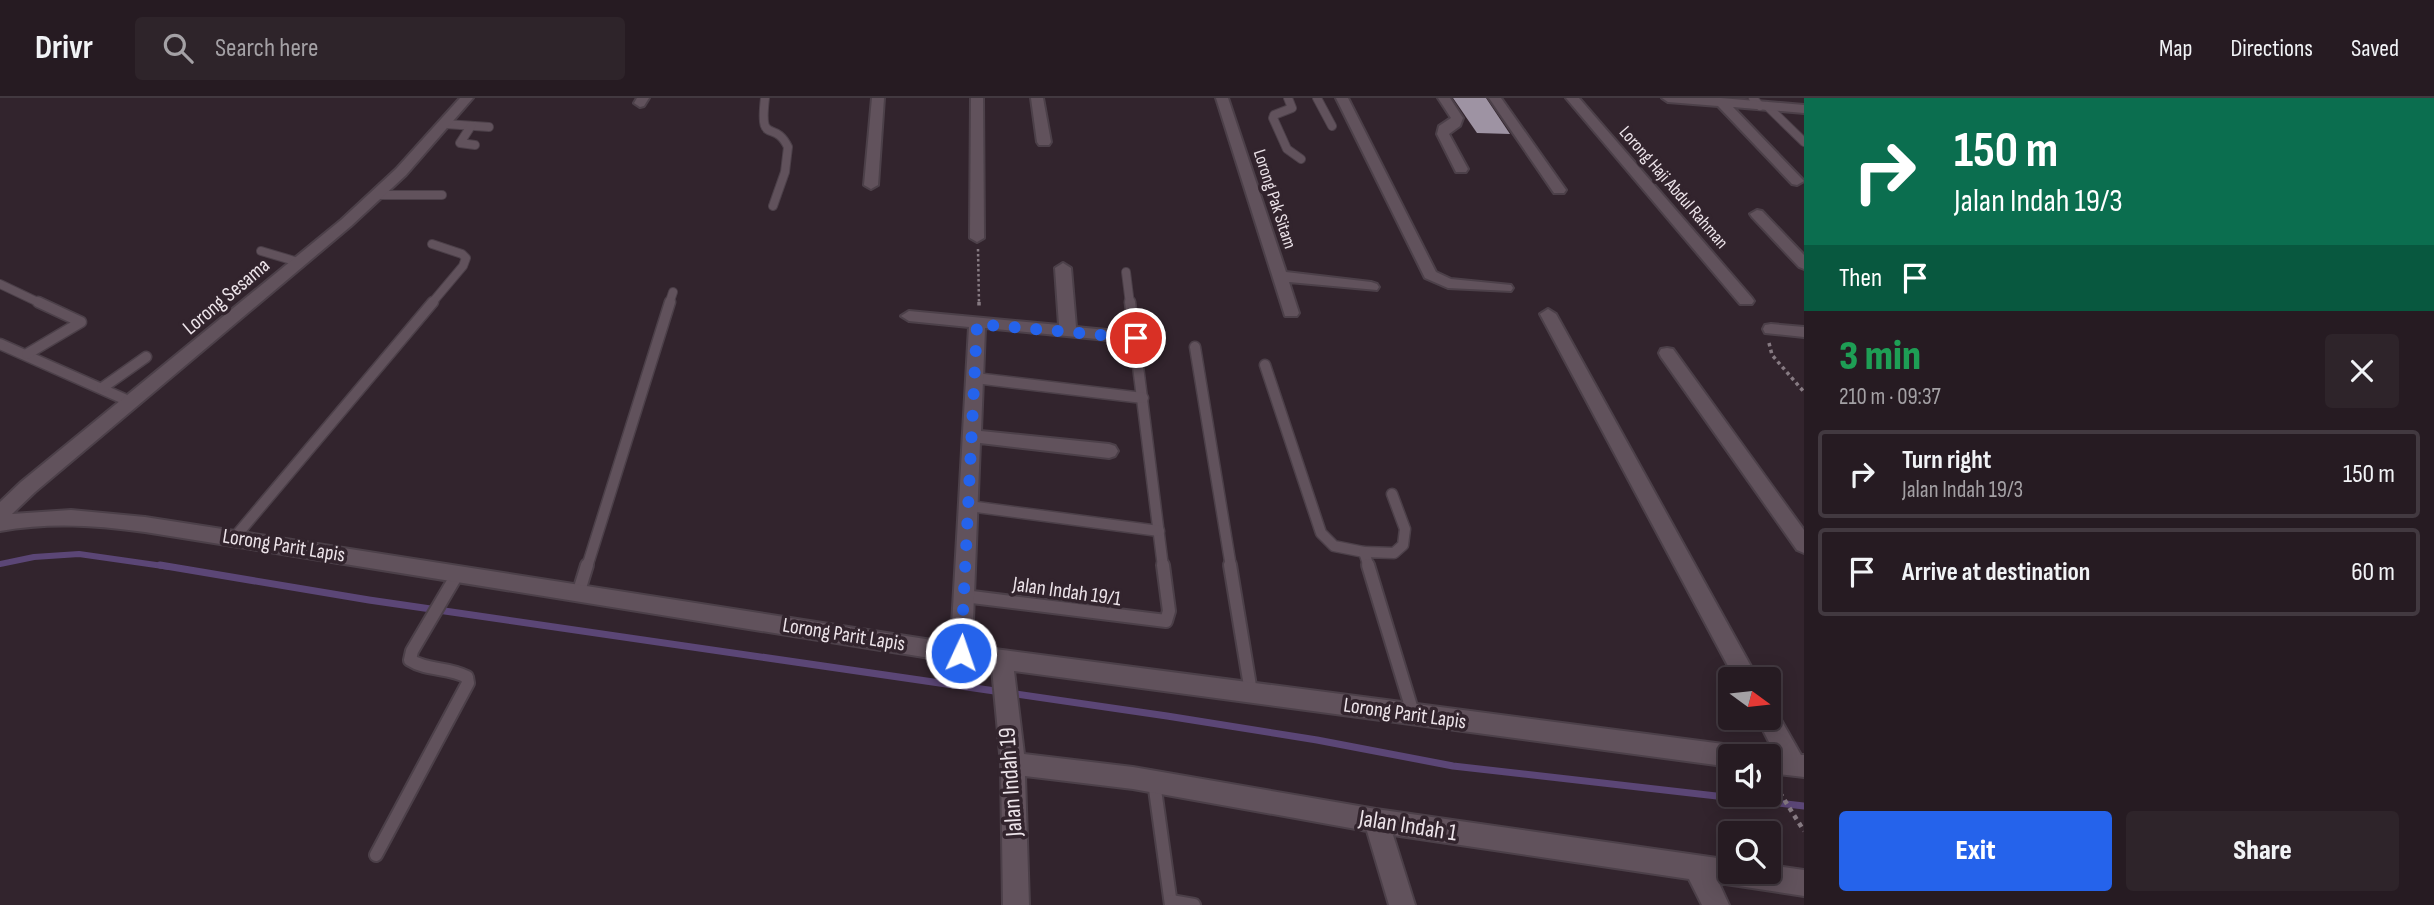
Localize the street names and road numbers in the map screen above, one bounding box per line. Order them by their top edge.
street label: Lorong Haji Abdul Rahman [1615,122,1732,253]
street label: Lorong Pak Sitam [1249,147,1300,251]
street label: Lorong Sesama [178,253,275,340]
street label: Lorong Parit Lapis [221,523,347,568]
street label: Jalan Indah 19/1 [1010,571,1123,612]
street label: Lorong Parit Lapis [781,612,907,657]
street label: Lorong Parit Lapis [1342,693,1468,734]
street label: Jalan Indah 19 [992,726,1029,839]
street label: Jalan Indah 1 [1356,803,1460,848]

